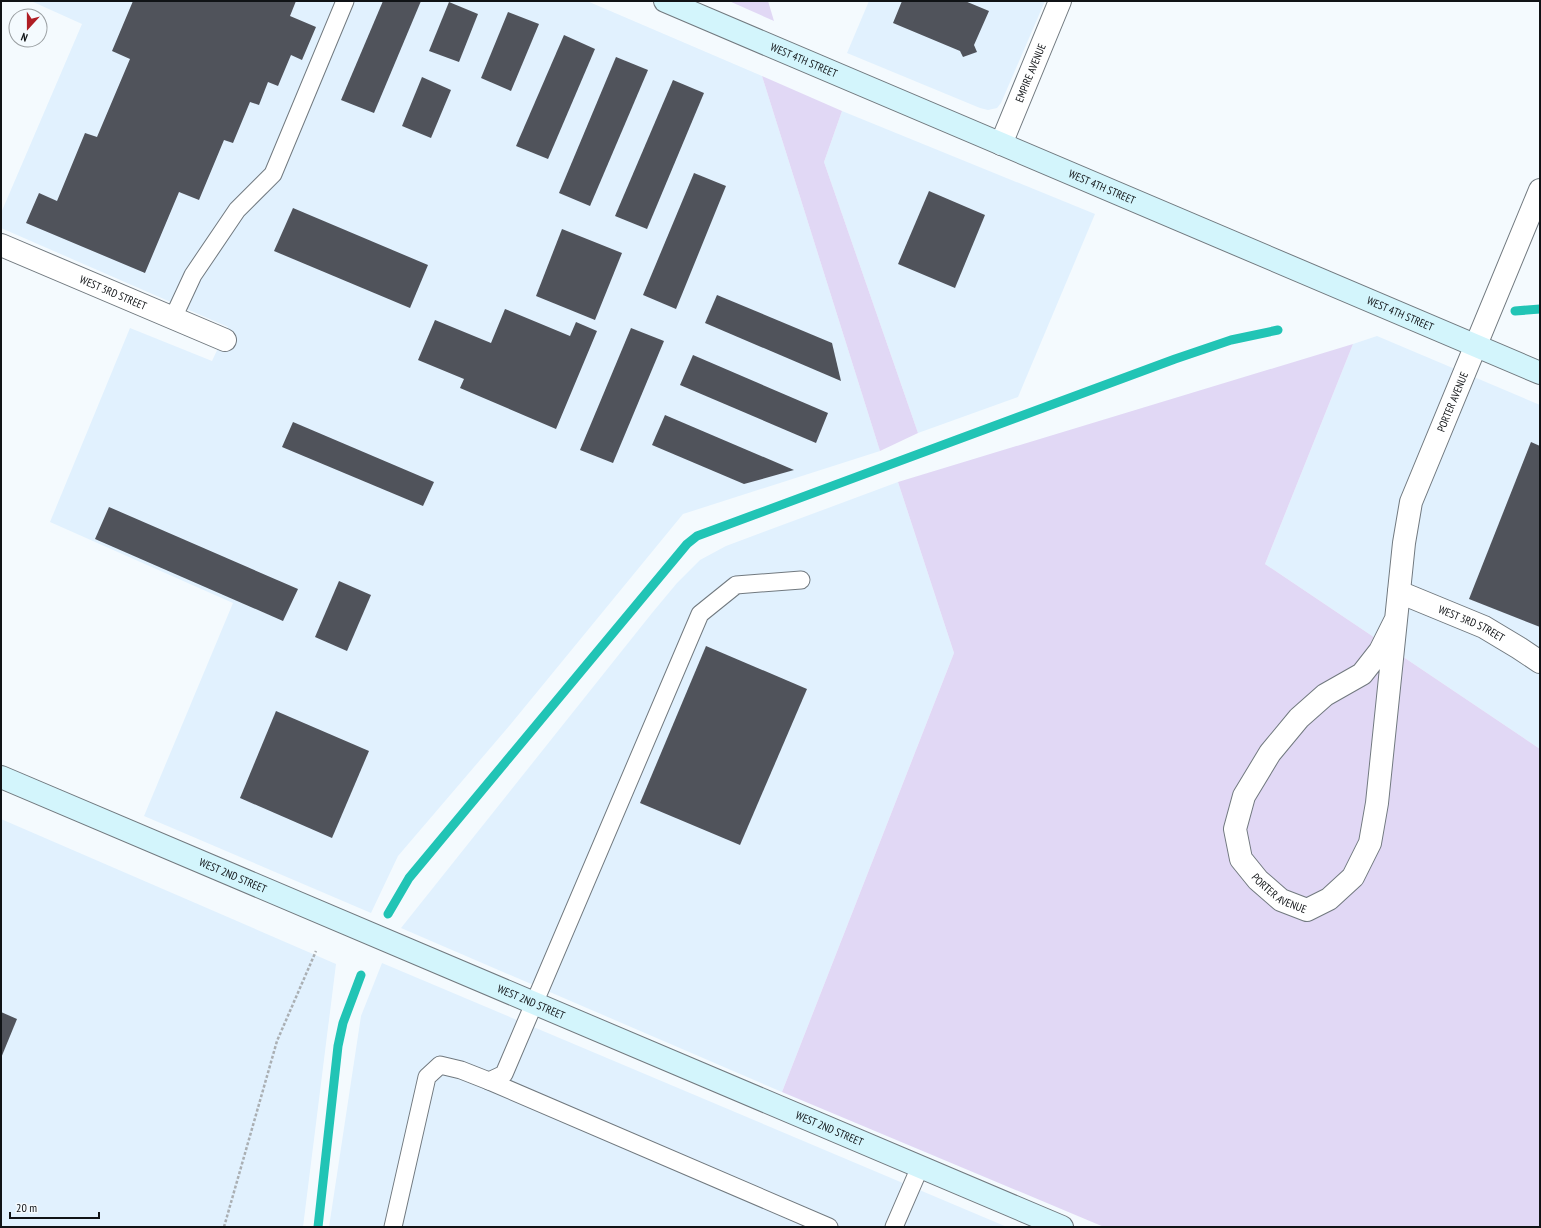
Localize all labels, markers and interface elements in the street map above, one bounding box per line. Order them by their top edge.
north arrow [8,8,48,48]
text: N [19,30,30,45]
street label: WEST 4TH STREET [768,40,840,80]
street label: EMPIRE AVENUE [1012,41,1049,104]
street label: WEST 4TH STREET [1067,166,1138,207]
street label: WEST 3RD STREET [78,272,149,313]
street label: WEST 4TH STREET [1365,293,1436,334]
street label: PORTER AVENUE [1434,370,1471,434]
street label: WEST 3RD STREET [1436,602,1507,645]
street label: WEST 2ND STREET [197,855,269,896]
street label: PORTER AVENUE [1249,871,1309,916]
street label: WEST 2ND STREET [495,981,567,1022]
street label: WEST 2ND STREET [794,1108,866,1149]
scale bar [10,1194,99,1220]
text: 20 m [16,1200,37,1215]

